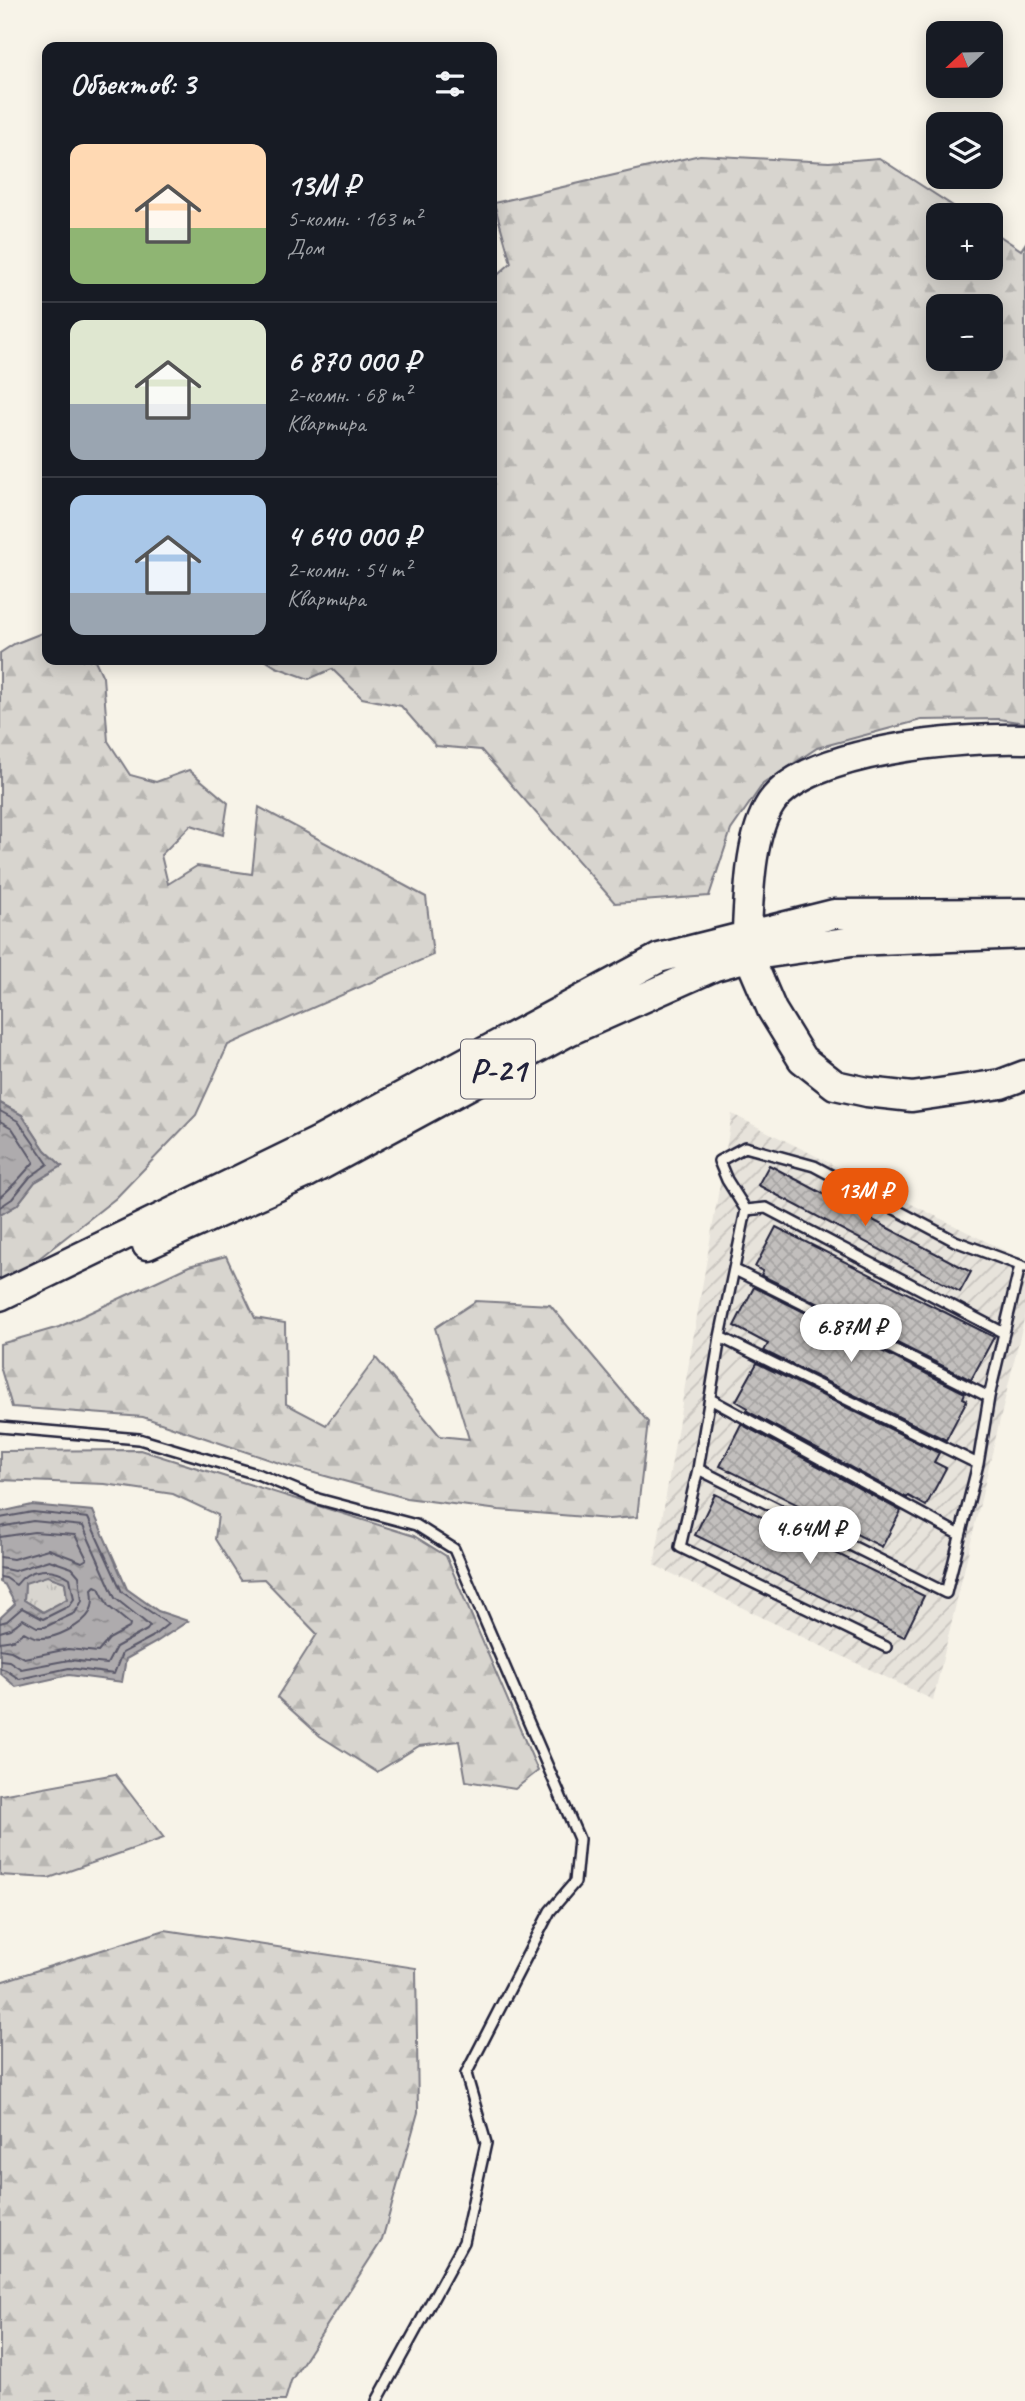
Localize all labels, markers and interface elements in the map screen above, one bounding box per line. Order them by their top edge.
north arrow [926,21,1003,98]
map controls [926,21,1003,371]
text: Объектов: 3 [70,65,195,103]
icon: filters [431,65,469,103]
button: layers [926,112,1003,189]
text: 13M ₽ [287,166,359,204]
icon: home [126,172,210,256]
button: + [926,203,1003,280]
text: 5-комн. · 163 m² [287,204,421,233]
text: Дом [287,233,324,262]
button: − [926,294,1003,371]
text: 6 870 000 ₽ [287,342,419,380]
icon: home [126,348,210,432]
text: 2-комн. · 68 m² [287,380,411,409]
text: Квартира [287,409,365,438]
text: 4 640 000 ₽ [287,517,419,555]
icon: home [126,523,210,607]
text: 2-комн. · 54 m² [287,555,411,584]
text: Квартира [287,584,365,613]
road number: Р-21 [461,1040,535,1098]
pin: 13M ₽ [816,1168,914,1228]
text: 13M ₽ [838,1176,892,1205]
pin: 6.87M ₽ [786,1304,916,1364]
text: 6.87M ₽ [816,1312,886,1341]
pin: 4.64M ₽ [745,1506,875,1566]
text: 4.64M ₽ [775,1514,845,1543]

